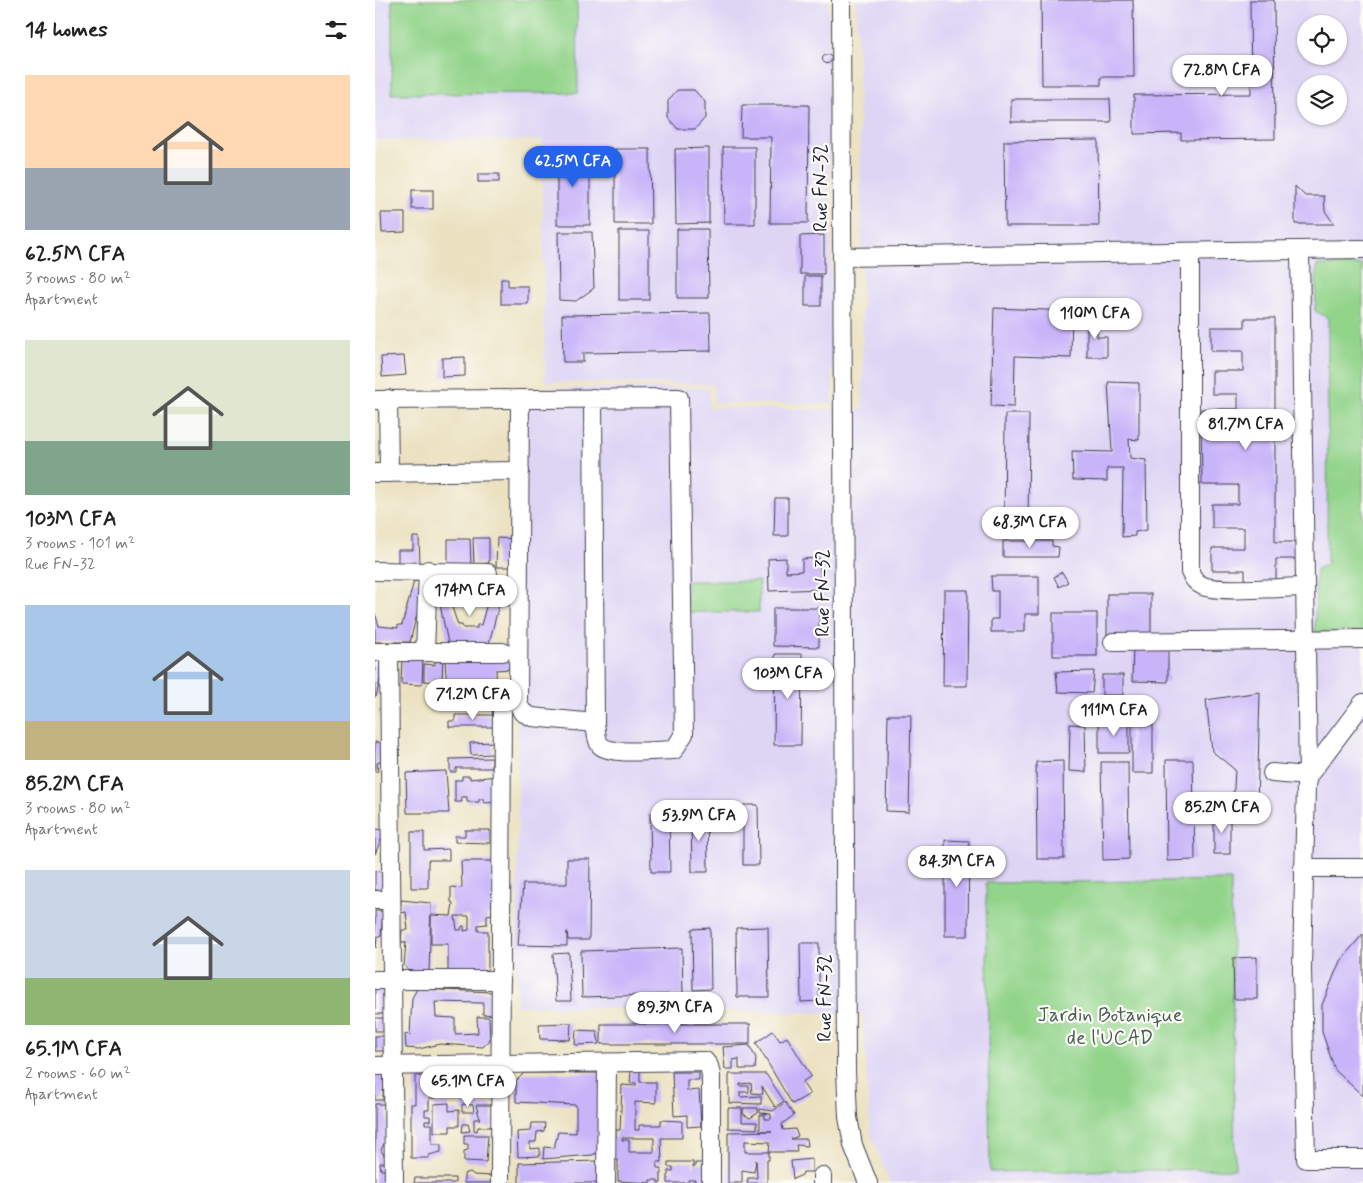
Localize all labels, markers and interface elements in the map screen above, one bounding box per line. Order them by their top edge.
map controls [1297,15,1347,125]
button: locate [1297,15,1347,65]
text: 14 homes [25,16,108,44]
icon: filters [322,16,350,44]
pin: 72.8M CFA [1165,54,1279,97]
text: 72.8M CFA [1183,60,1261,81]
button: layers [1297,75,1347,125]
icon: home [143,108,233,198]
street label: Rue FN-32 [808,144,835,232]
pin: 62.5M CFA [516,146,630,188]
text: 62.5M CFA [535,151,611,172]
text: 62.5M CFA [25,240,125,268]
text: 3 rooms · 80 m² [25,268,131,289]
text: Apartment [25,289,98,310]
pin: 110M CFA [1043,298,1147,340]
text: 110M CFA [1060,303,1130,324]
icon: home [143,373,233,463]
pin: 81.7M CFA [1189,408,1303,451]
text: 81.7M CFA [1208,414,1284,435]
text: 103M CFA [25,505,117,533]
pin: 68.3M CFA [973,506,1087,549]
text: 68.3M CFA [993,512,1067,533]
text: 3 rooms · 101 m² [25,533,135,554]
street label: Rue FN-32 [810,549,837,637]
text: Rue FN-32 [25,554,95,575]
pin: 174M CFA [418,574,522,617]
text: 174M CFA [434,580,506,601]
icon: home [143,638,233,728]
pin: 103M CFA [736,658,840,700]
text: 103M CFA [753,663,823,684]
pin: 71.2M CFA [416,678,530,721]
text: 71.2M CFA [436,684,510,705]
pin: 111M CFA [1062,694,1166,737]
text: 111M CFA [1080,700,1148,721]
text: 85.2M CFA [25,770,124,798]
pin: 85.2M CFA [1165,792,1279,834]
text: 85.2M CFA [1184,797,1260,818]
text: 3 rooms · 80 m² [25,798,131,819]
pin: 53.9M CFA [642,800,756,842]
text: 53.9M CFA [662,805,736,826]
text: Apartment [25,819,98,840]
pin: 84.3M CFA [900,846,1014,888]
text: 84.3M CFA [919,851,995,872]
icon: home [143,903,233,993]
street label: Rue FN-32 [812,954,839,1042]
pin: 89.3M CFA [618,992,732,1034]
text: 89.3M CFA [637,997,713,1018]
park label: Jardin Botanique de l'UCAD [1037,1002,1183,1052]
text: 65.1M CFA [25,1035,122,1063]
text: 2 rooms · 60 m² [25,1063,130,1084]
pin: 65.1M CFA [411,1066,525,1108]
text: 65.1M CFA [431,1071,505,1092]
text: Apartment [25,1084,98,1105]

